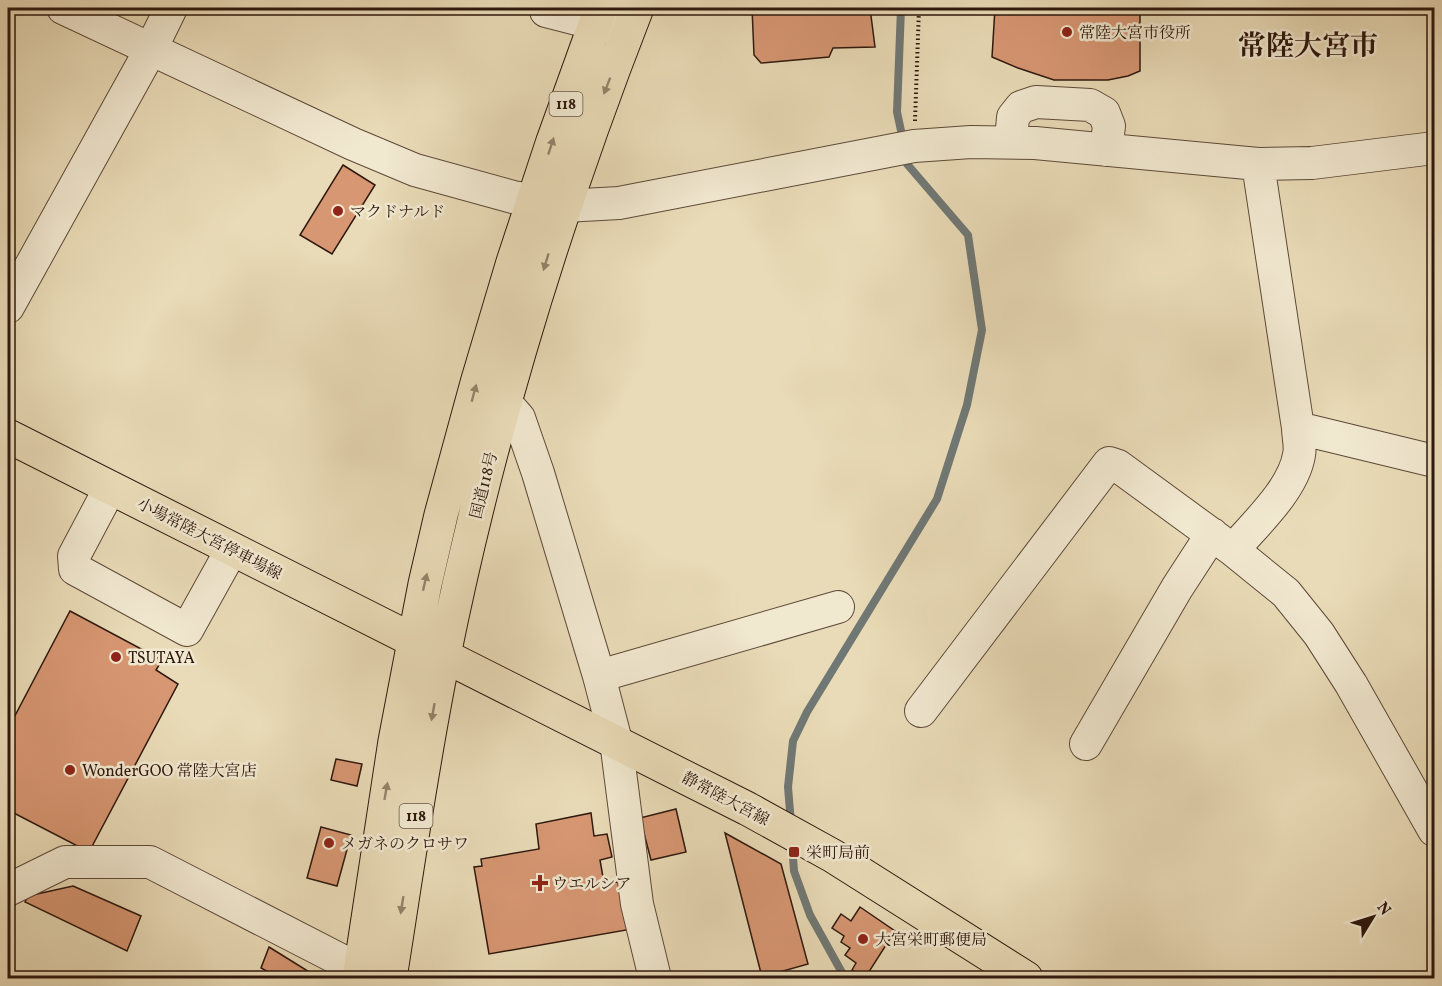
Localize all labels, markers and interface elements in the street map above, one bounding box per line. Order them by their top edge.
place label: 常陸大宮市役所 [1079,23,1191,45]
marker: 常陸大宮市役所 [1060,25,1074,39]
district label: 常陸大宮市 [1238,28,1378,67]
one-way arrow [602,77,611,95]
road number: 118 [550,92,582,116]
one-way arrow [547,137,557,155]
place label: マクドナルド [350,202,445,224]
marker: マクドナルド [331,204,345,218]
one-way arrow [541,253,550,271]
one-way arrow [470,384,479,402]
street label: 国道118号 [466,450,504,521]
street label: 小場常陸大宮停車場線 [133,494,285,586]
one-way arrow [421,573,431,591]
place label: TSUTAYA [128,648,195,670]
marker: TSUTAYA [109,650,123,664]
one-way arrow [429,703,438,722]
place label: WonderGOO 常陸大宮店 [82,761,256,783]
marker: WonderGOO 常陸大宮店 [63,763,77,777]
street label: 静常陸大宮線 [678,768,773,832]
one-way arrow [382,782,391,801]
road number: 118 [400,804,432,828]
place label: メガネのクロサワ [341,834,469,856]
marker: メガネのクロサワ [322,836,336,850]
place label: 栄町局前 [806,843,870,865]
marker: 栄町局前 [787,845,801,859]
place label: ウエルシア [552,874,632,896]
marker: ウエルシア [533,876,547,890]
north arrow [1343,887,1403,947]
one-way arrow [397,895,406,914]
text: N [1371,898,1396,921]
place label: 大宮栄町郵便局 [875,930,987,952]
marker: 大宮栄町郵便局 [856,932,870,946]

